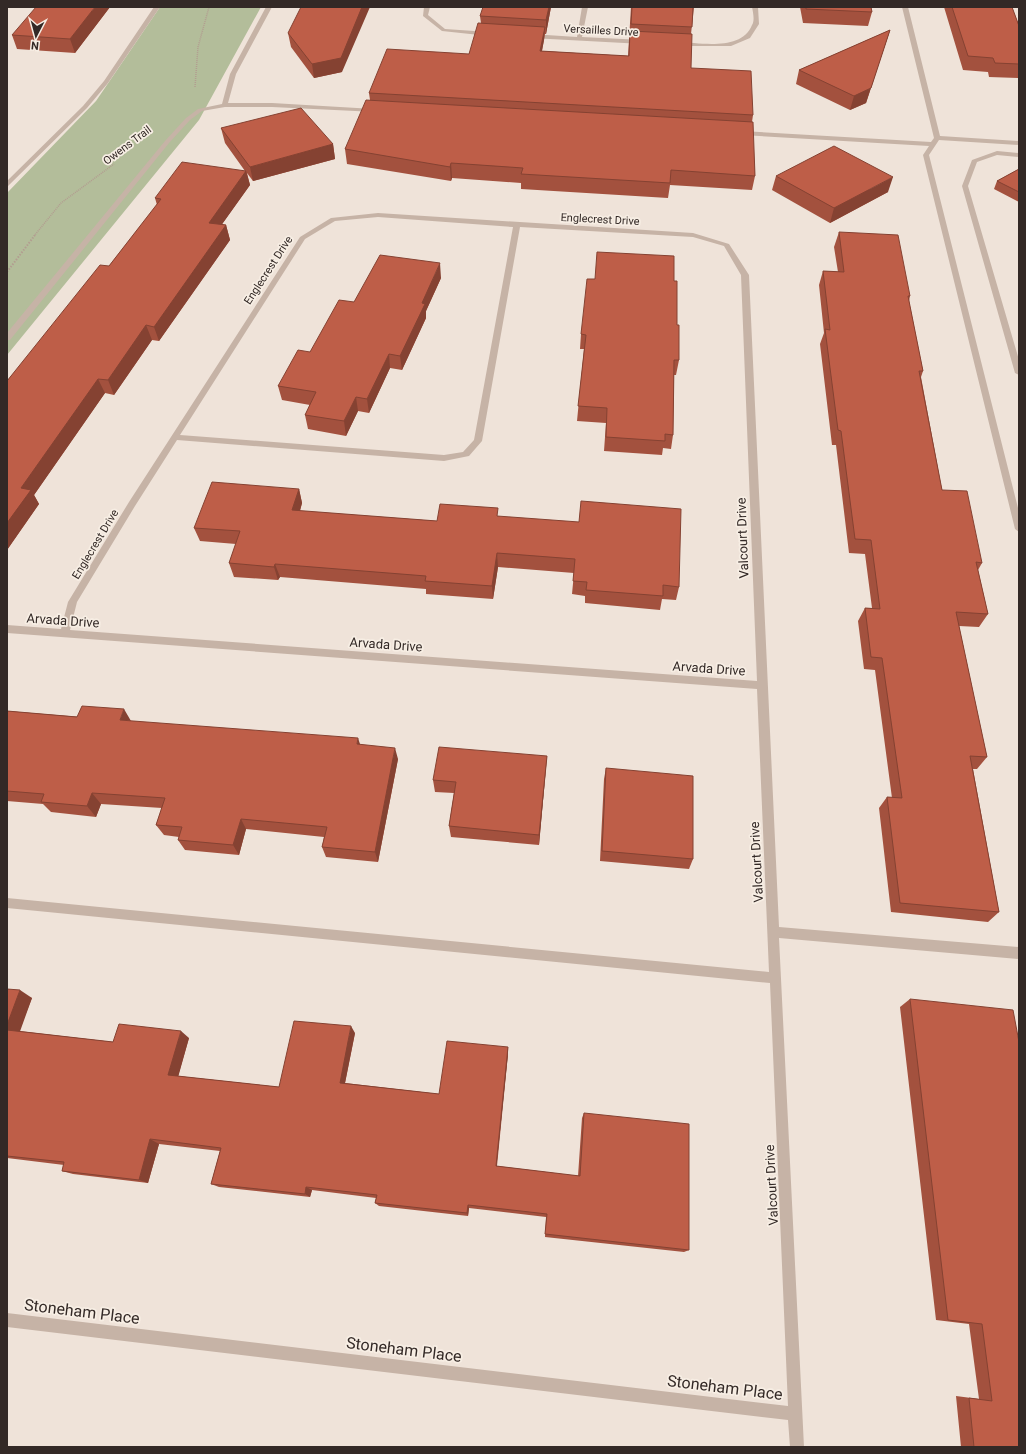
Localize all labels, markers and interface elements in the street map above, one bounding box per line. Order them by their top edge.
north arrow [16,16,56,56]
street label: Versailles Drive [563,22,639,39]
text: N [30,39,40,52]
street label: Owens Trail [101,123,154,168]
street label: Englecrest Drive [560,211,640,228]
street label: Englecrest Drive [241,233,295,307]
street label: Valcourt Drive [734,497,751,579]
street label: Englecrest Drive [70,507,121,581]
street label: Arvada Drive [26,610,100,631]
street label: Arvada Drive [349,634,423,655]
street label: Arvada Drive [672,658,746,679]
street label: Valcourt Drive [747,821,766,903]
street label: Valcourt Drive [762,1144,781,1226]
street label: Stoneham Place [23,1295,141,1328]
street label: Stoneham Place [345,1333,463,1366]
street label: Stoneham Place [666,1371,784,1404]

